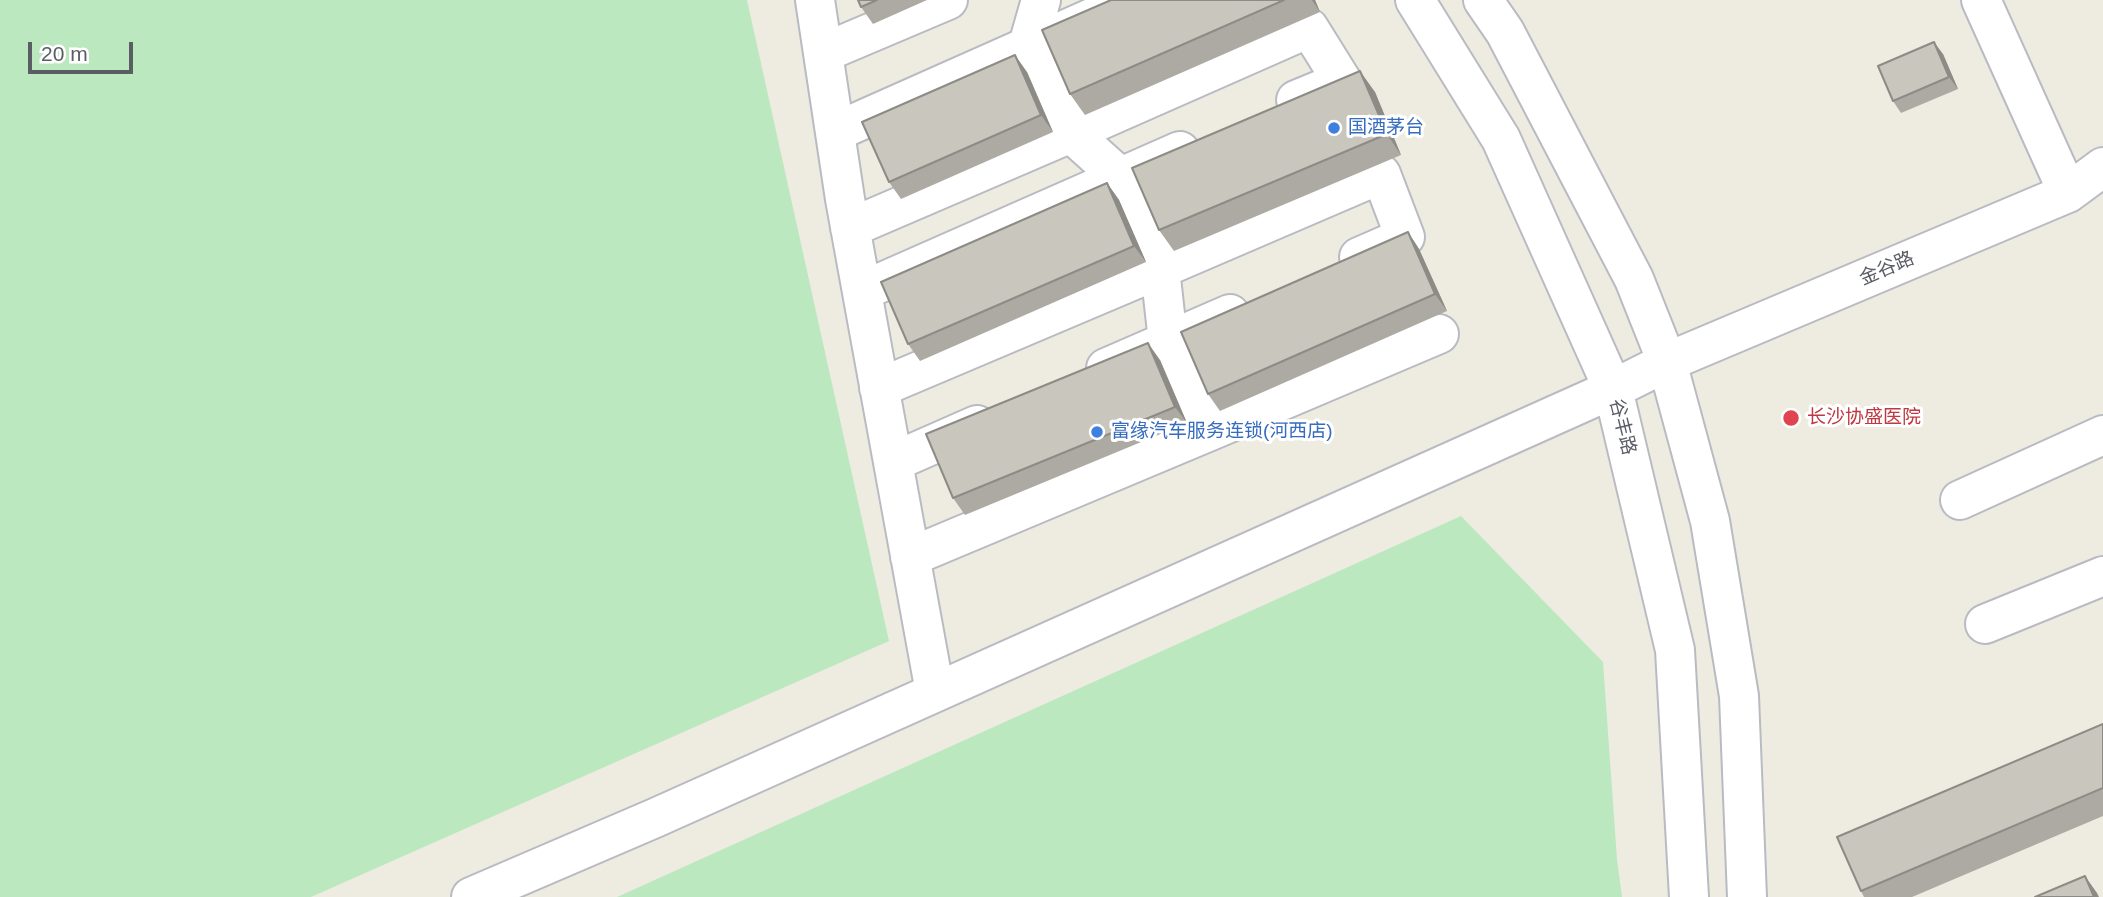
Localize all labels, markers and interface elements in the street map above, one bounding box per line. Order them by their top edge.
scale bar [32,28,136,72]
text: 20 m [41,42,88,65]
place label: 国酒茅台 [1348,117,1424,139]
marker: 国酒茅台 [1326,120,1342,136]
street label: 金谷路 [1856,247,1918,291]
street label: 谷丰路 [1604,397,1640,457]
place label: 长沙协盛医院 [1807,407,1921,429]
marker: 长沙协盛医院 [1781,408,1801,428]
place label: 富缘汽车服务连锁(河西店) [1111,421,1333,443]
marker: 富缘汽车服务连锁(河西店) [1089,424,1105,440]

